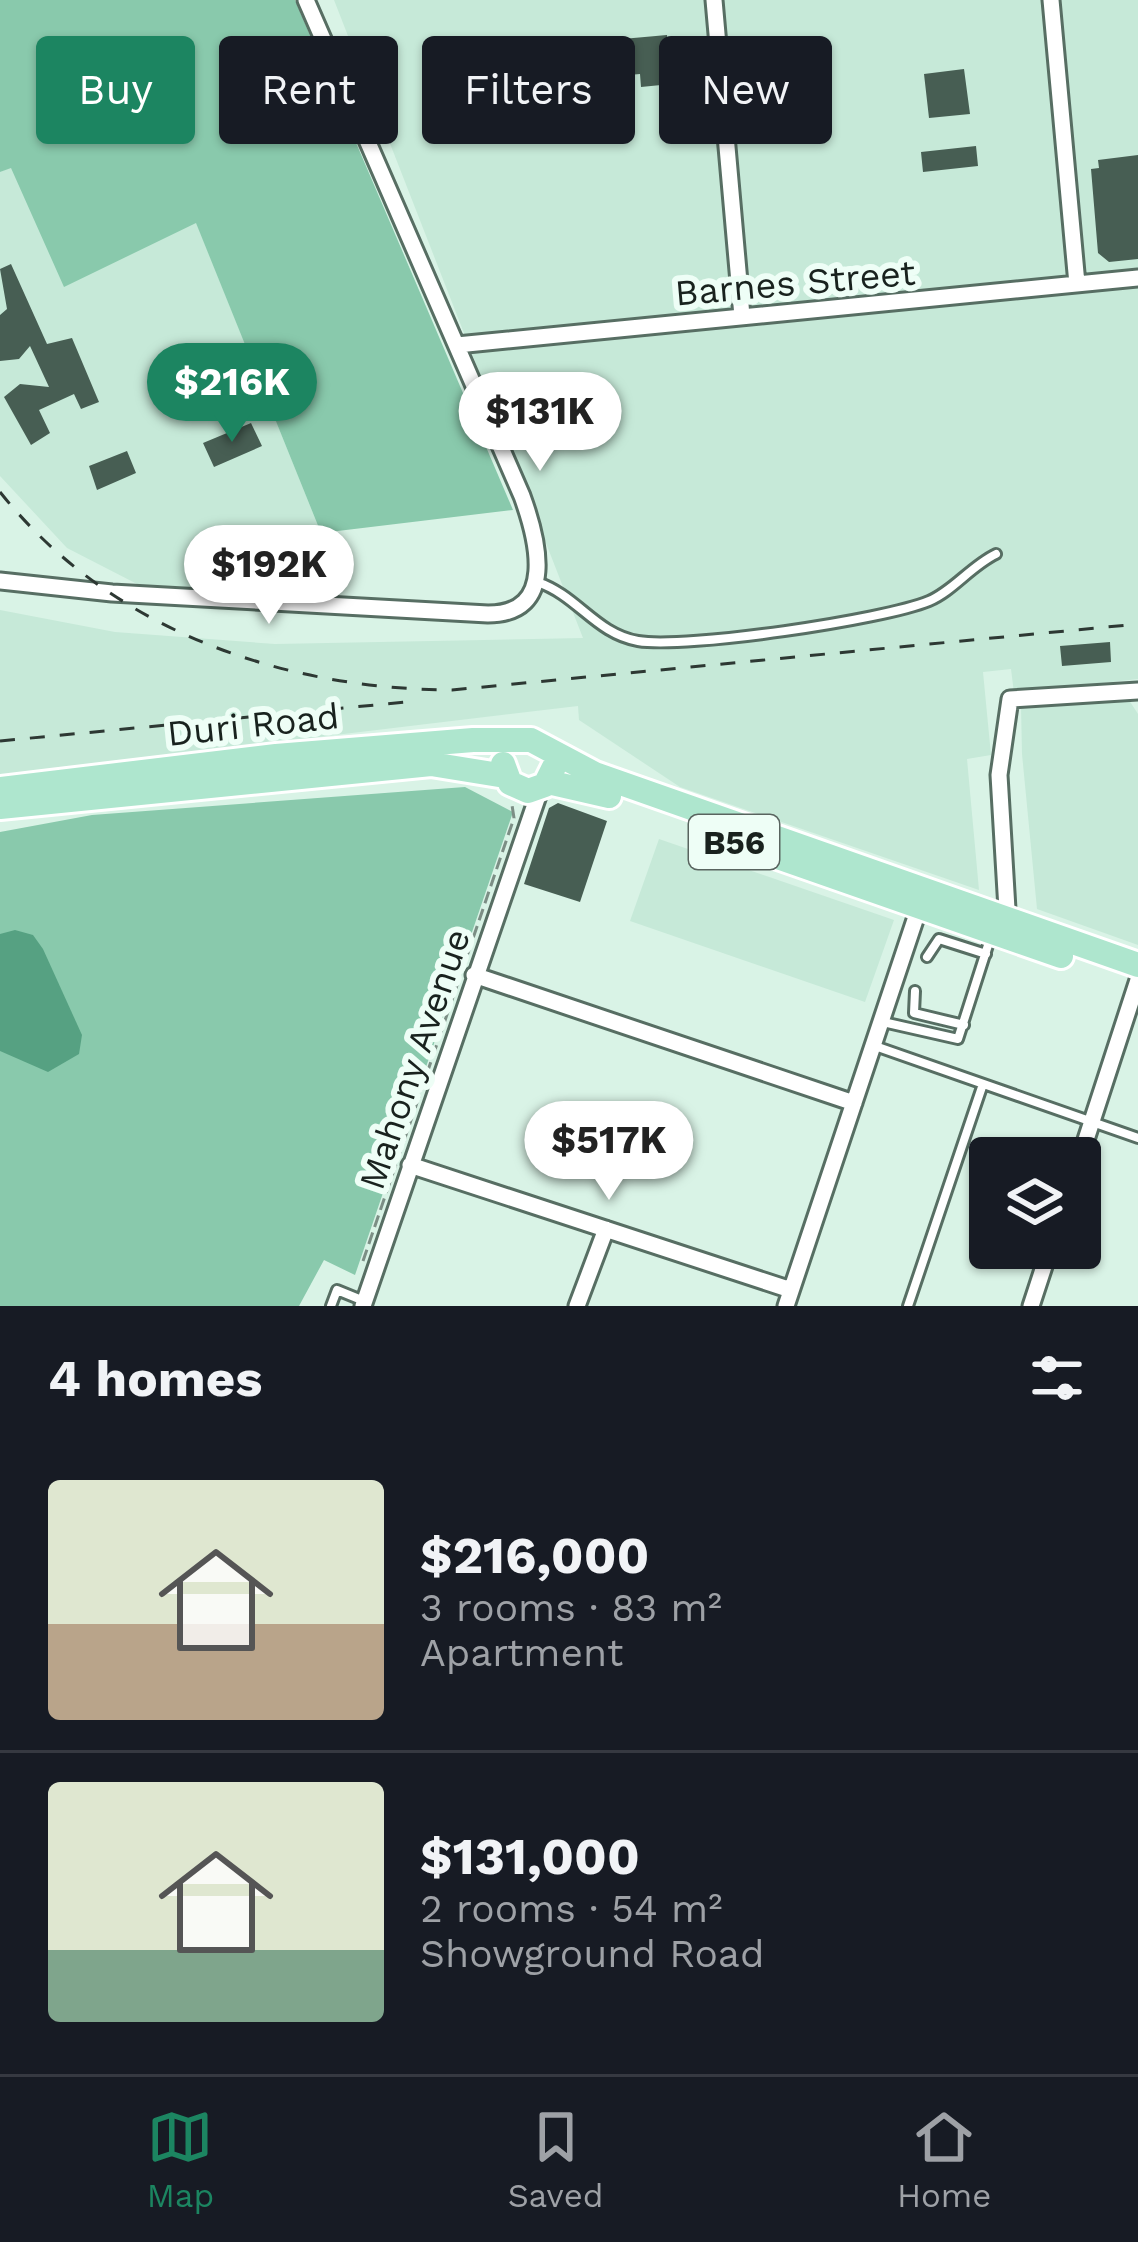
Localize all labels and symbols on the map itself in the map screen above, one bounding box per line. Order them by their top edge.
street label: Barnes Street [673,252,917,314]
pin: $216K [148,343,316,445]
pin: $131K [456,372,624,474]
pin: $192K [185,525,353,627]
street label: Duri Road [165,695,341,755]
road number: B56 [689,815,779,869]
street label: Mahony Avenue [351,924,479,1195]
pin: $517K [525,1101,693,1203]

